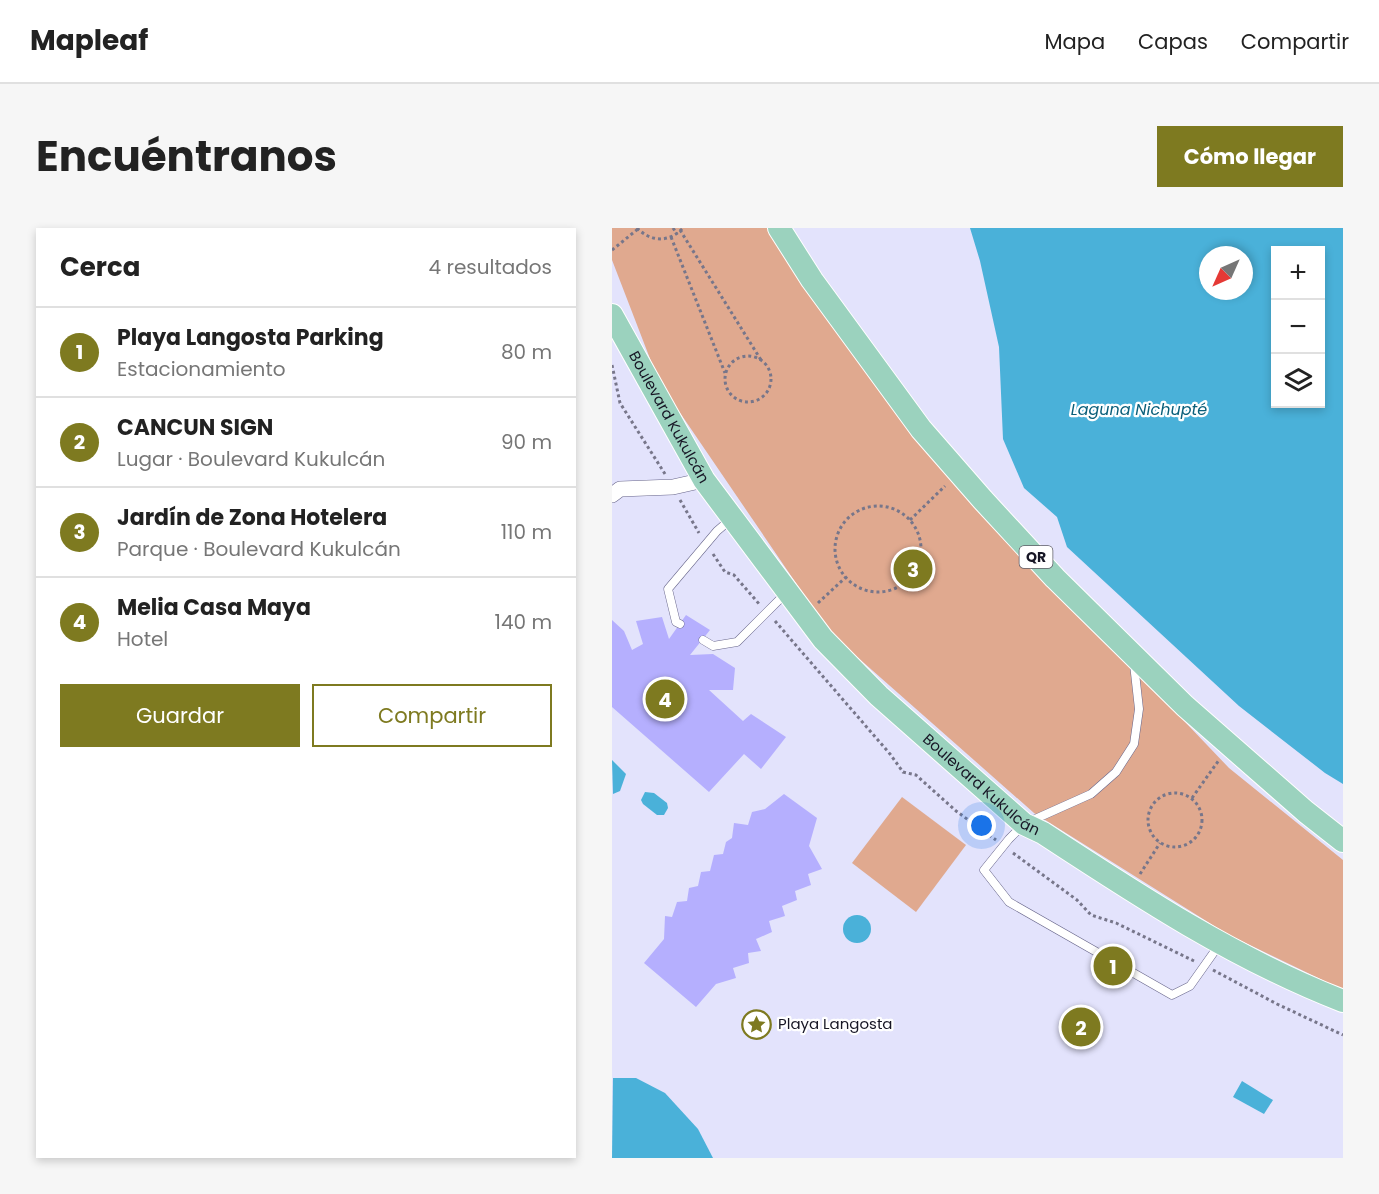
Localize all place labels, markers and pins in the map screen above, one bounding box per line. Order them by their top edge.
pin: 3 [894,546,932,592]
pin: 4 [646,676,684,722]
pin: 1 [1094,944,1132,988]
pin: 2 [1062,1004,1100,1050]
place icon: Playa Langosta [741,1008,773,1040]
place label: Playa Langosta [778,1013,893,1034]

